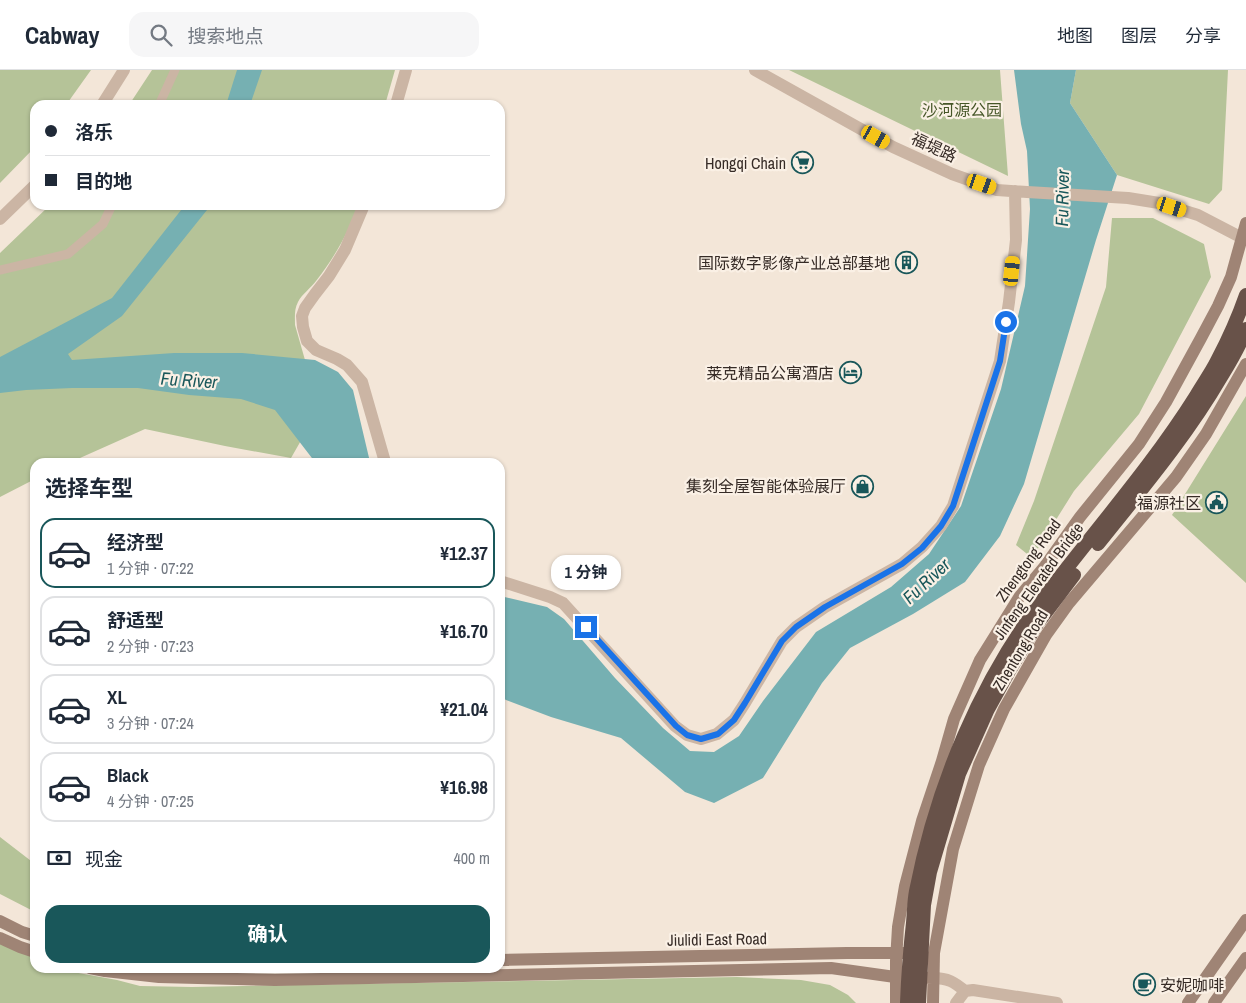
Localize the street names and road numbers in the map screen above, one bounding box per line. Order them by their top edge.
street label: 福堤路 [908,127,960,167]
street label: Zhengtong Road [990,514,1066,606]
street label: Jinfeng Elevated Bridge [988,518,1088,644]
street label: Zhentong Road [987,606,1053,694]
street label: Jiulidi East Road [667,927,767,951]

